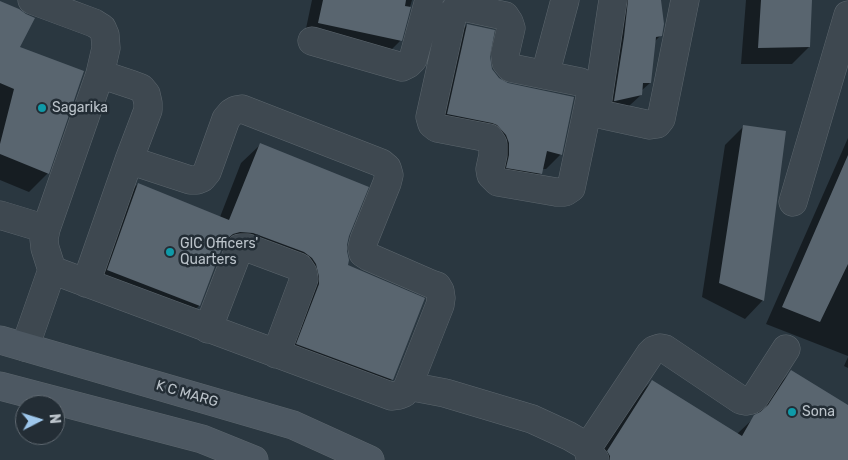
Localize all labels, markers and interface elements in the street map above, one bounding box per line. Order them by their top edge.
place label: Sagarika [52,100,108,116]
marker: Sagarika [36,102,48,114]
place label: GIC Officers' Quarters [180,236,258,268]
marker: GIC Officers' Quarters [164,246,176,258]
street label: K C MARG [154,377,220,411]
north arrow [15,395,65,445]
place label: Sona [802,404,835,420]
marker: Sona [786,406,798,418]
text: N [46,413,63,424]

